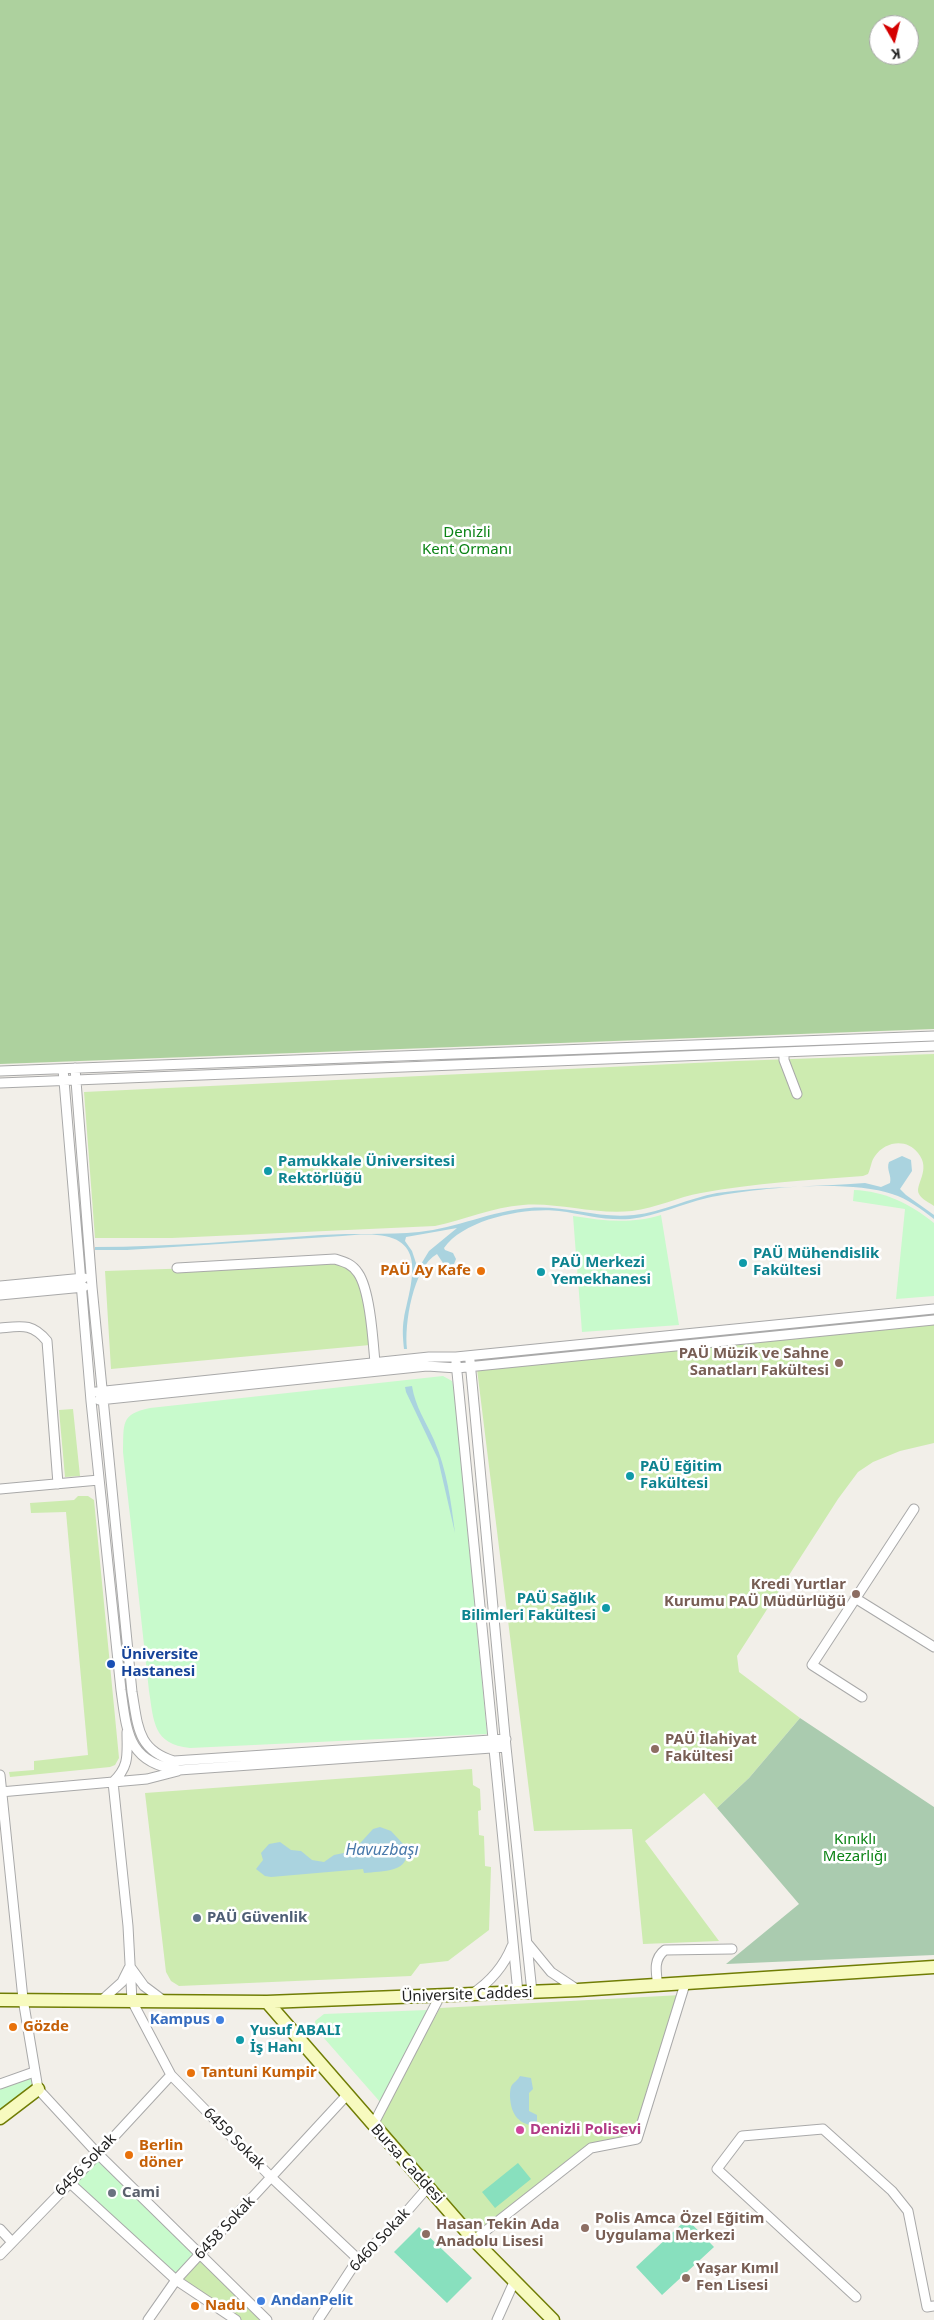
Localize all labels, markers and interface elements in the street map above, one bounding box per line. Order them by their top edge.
north arrow [869,15,919,65]
text: K [890,44,902,64]
park label: Denizli Kent Ormanı [422,524,512,559]
place label: Pamukkale Üniversitesi Rektörlüğü [278,1153,455,1188]
marker: Pamukkale Üniversitesi Rektörlüğü [262,1165,274,1177]
place label: PAÜ Mühendislik Fakültesi [753,1245,879,1280]
place label: PAÜ Merkezi Yemekhanesi [551,1254,651,1289]
marker: PAÜ Mühendislik Fakültesi [737,1257,749,1269]
place label: PAÜ Ay Kafe [380,1262,471,1280]
marker: PAÜ Ay Kafe [475,1265,487,1277]
marker: PAÜ Merkezi Yemekhanesi [535,1266,547,1278]
place label: PAÜ Müzik ve Sahne Sanatları Fakültesi [679,1345,829,1380]
marker: PAÜ Müzik ve Sahne Sanatları Fakültesi [833,1357,845,1369]
place label: PAÜ Eğitim Fakültesi [640,1458,722,1493]
marker: PAÜ Eğitim Fakültesi [624,1470,636,1482]
place label: Kredi Yurtlar Kurumu PAÜ Müdürlüğü [664,1576,846,1611]
marker: Kredi Yurtlar Kurumu PAÜ Müdürlüğü [850,1588,862,1600]
place label: PAÜ Sağlık Bilimleri Fakültesi [461,1590,596,1625]
marker: PAÜ Sağlık Bilimleri Fakültesi [600,1602,612,1614]
place label: Üniversite Hastanesi [121,1646,198,1681]
marker: Üniversite Hastanesi [105,1658,117,1670]
place label: PAÜ İlahiyat Fakültesi [665,1731,757,1766]
marker: PAÜ İlahiyat Fakültesi [649,1743,661,1755]
park label: Kınıklı Mezarlığı [823,1831,887,1866]
water label: Havuzbaşı [345,1840,419,1860]
place label: PAÜ Güvenlik [207,1909,307,1927]
marker: PAÜ Güvenlik [191,1912,203,1924]
street label: Üniversite Caddesi [401,1984,533,2006]
place label: Kampus [150,2011,210,2029]
marker: Kampus [214,2014,226,2026]
place label: Gözde [23,2018,69,2036]
marker: Gözde [7,2021,19,2033]
place label: Yusuf ABALI İş Hanı [250,2022,341,2057]
marker: Yusuf ABALI İş Hanı [234,2034,246,2046]
place label: Tantuni Kumpir [201,2064,317,2082]
marker: Tantuni Kumpir [185,2067,197,2079]
street label: 6459 Sokak [199,2104,269,2174]
street label: Bursa Caddesi [367,2121,447,2207]
place label: Denizli Polisevi [530,2121,641,2139]
marker: Denizli Polisevi [514,2124,526,2136]
street label: 6456 Sokak [52,2130,120,2200]
place label: Berlin döner [139,2137,183,2172]
marker: Berlin döner [123,2149,135,2161]
place label: Cami [122,2184,160,2202]
marker: Cami [106,2187,118,2199]
street label: 6458 Sokak [191,2193,259,2263]
street label: 6460 Sokak [346,2205,414,2275]
place label: Polis Amca Özel Eğitim Uygulama Merkezi [595,2210,764,2245]
place label: Hasan Tekin Ada Anadolu Lisesi [436,2216,559,2251]
marker: Polis Amca Özel Eğitim Uygulama Merkezi [579,2222,591,2234]
marker: Hasan Tekin Ada Anadolu Lisesi [420,2228,432,2240]
place label: Yaşar Kımıl Fen Lisesi [696,2260,779,2295]
marker: Yaşar Kımıl Fen Lisesi [680,2272,692,2284]
place label: AndanPelit [271,2292,353,2310]
marker: AndanPelit [255,2295,267,2307]
place label: Nadu [205,2297,245,2315]
marker: Nadu [189,2300,201,2312]

